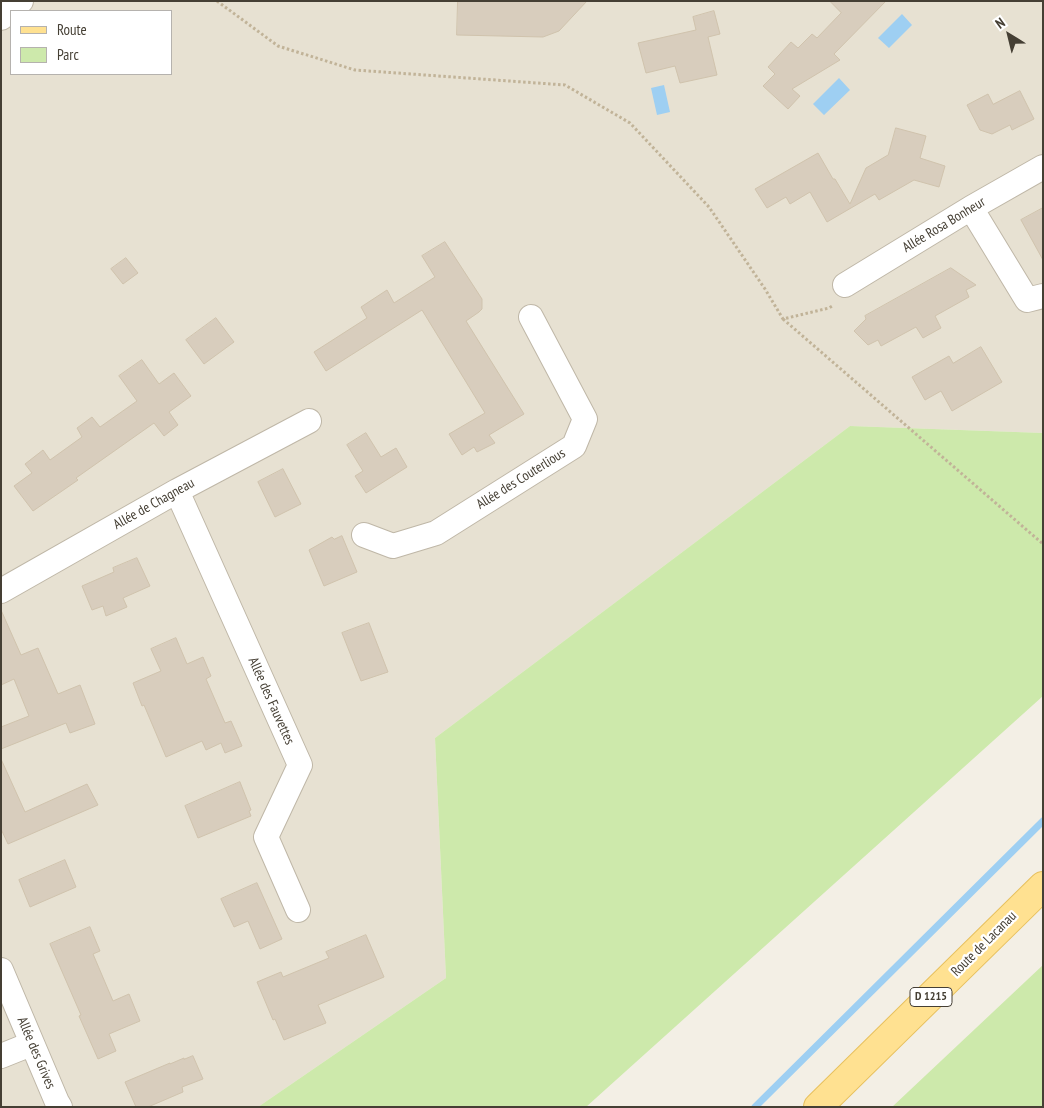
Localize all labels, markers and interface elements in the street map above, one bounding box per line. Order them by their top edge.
legend [10,10,172,75]
north arrow [984,10,1034,60]
text: N [992,13,1009,32]
text: Route [57,20,87,39]
text: Parc [57,45,79,64]
street label: Allée Rosa Bonheur [900,194,988,256]
street label: Allée des Couterlious [473,445,569,513]
street label: Allée de Chagneau [110,475,198,533]
street label: Allée des Fauvettes [244,655,298,747]
street label: Route de Lacanau [948,908,1020,980]
road number: D 1215 [910,988,952,1006]
street label: Allée des Grives [13,1014,59,1092]

